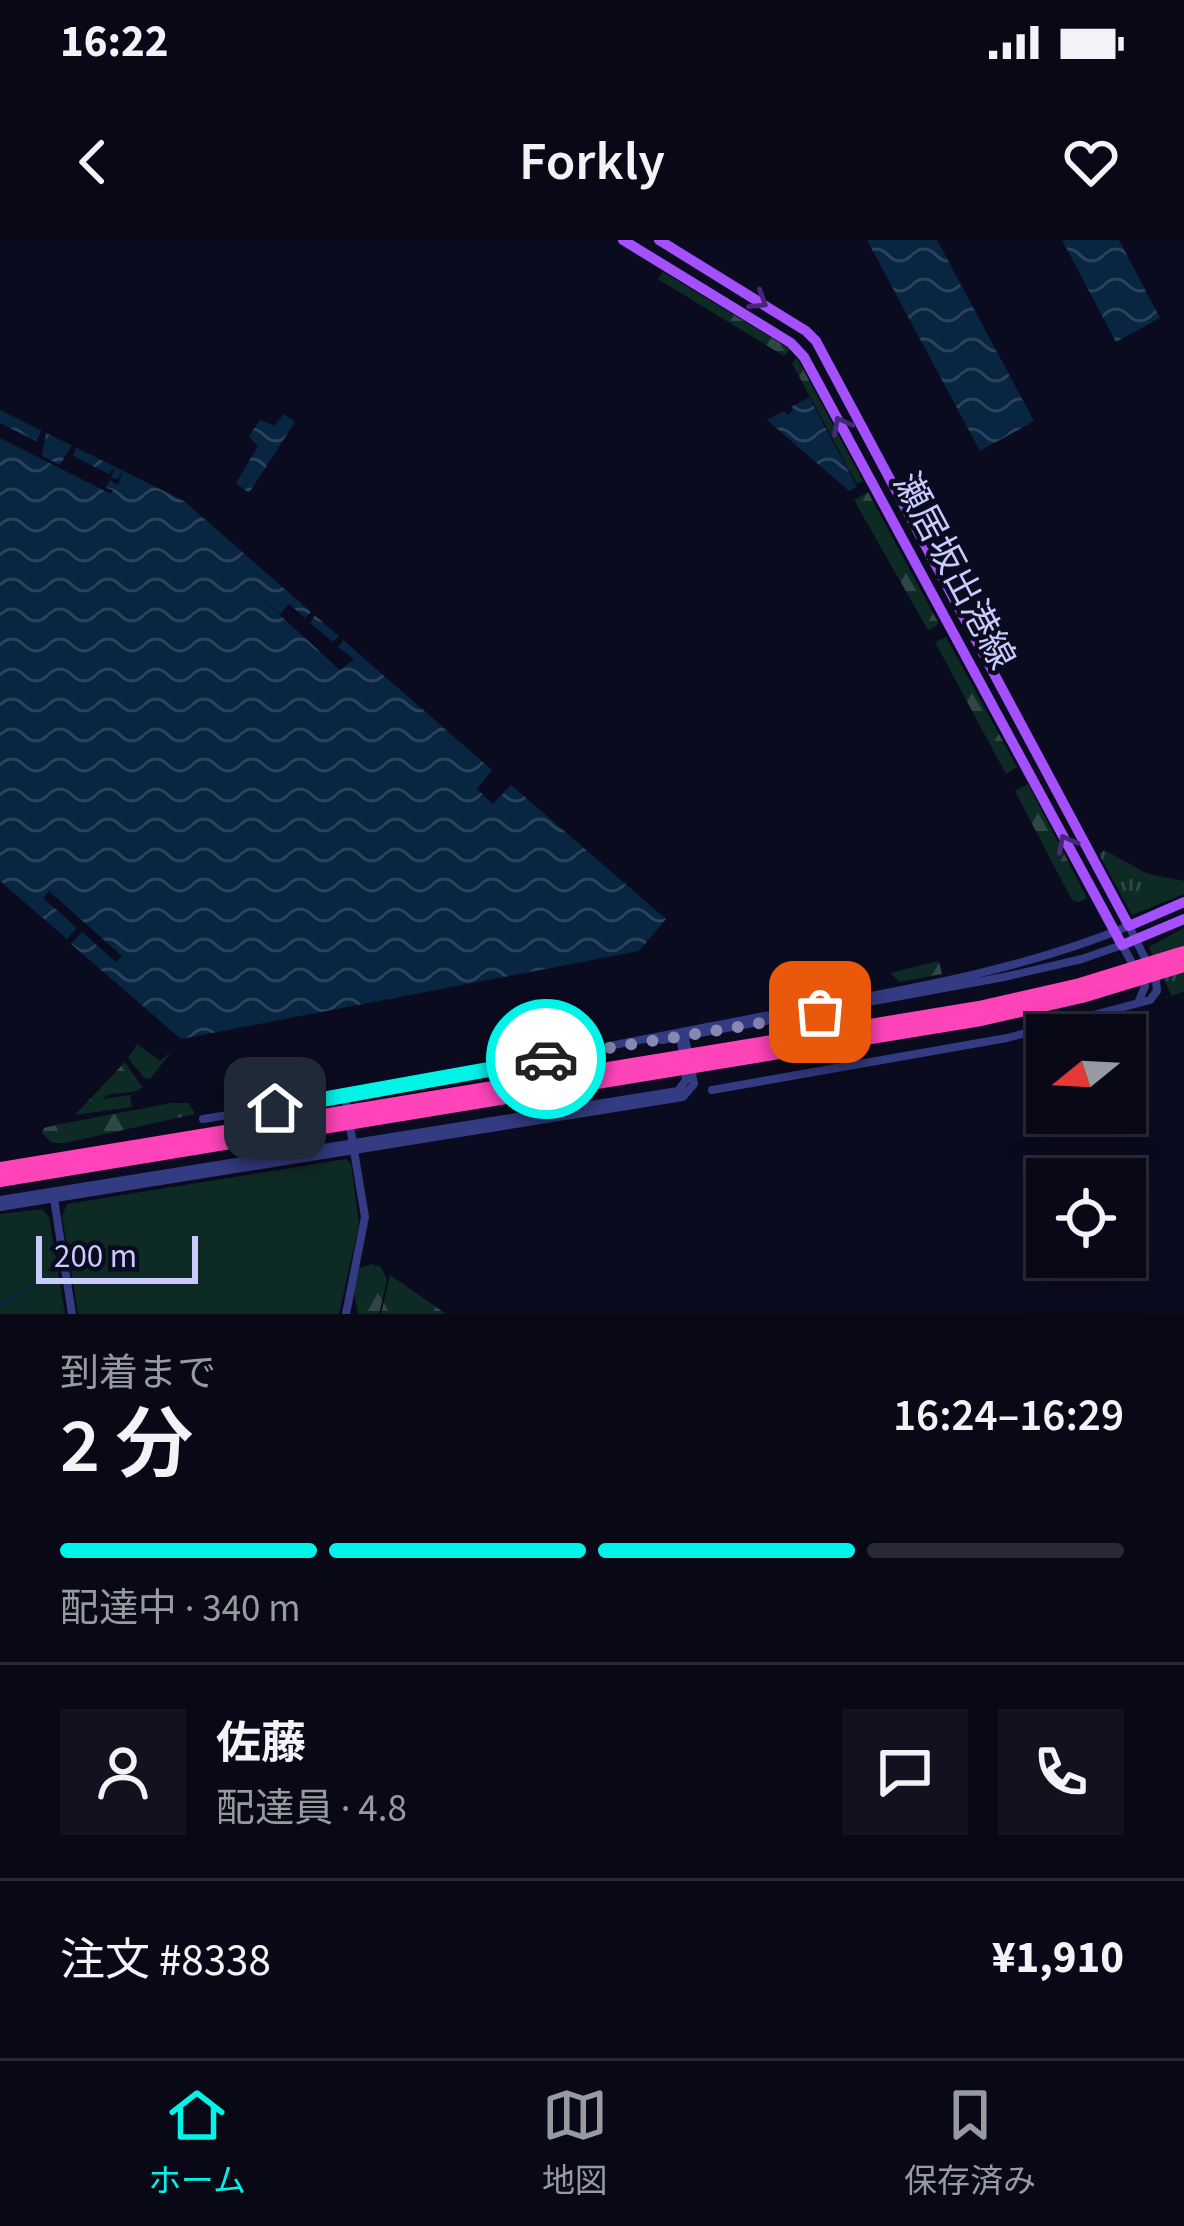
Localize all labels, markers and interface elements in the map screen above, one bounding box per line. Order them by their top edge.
text: 16:22 [60,10,169,74]
text: Forkly [519,124,665,201]
icon: back [60,129,126,195]
icon: heart [1058,129,1124,195]
one-way arrow [745,287,767,309]
one-way arrow [832,417,855,438]
street label: 瀬居坂出港線 [881,464,1027,678]
one-way arrow [1057,833,1080,855]
pin [769,961,871,1063]
icon: bag [787,979,853,1045]
courier [486,999,606,1119]
north arrow [1026,1014,1146,1134]
map controls [1026,1014,1146,1278]
icon: car [513,1026,579,1092]
pin [224,1057,326,1159]
icon: home [242,1075,308,1141]
button: locate [1026,1158,1146,1278]
scale bar [36,1230,198,1283]
text: 200 m [54,1233,137,1280]
text: 到着まで [60,1346,216,1402]
text: 16:24–16:29 [893,1384,1124,1448]
text: 2 分 [60,1391,194,1502]
text: 配達中 · 340 m [60,1581,301,1637]
button: person [60,1709,186,1835]
button: chat [842,1709,968,1835]
button: phone [998,1709,1124,1835]
text: 佐藤 [216,1712,306,1776]
text: 配達員 · 4.8 [216,1781,407,1837]
text: ¥1,910 [992,1926,1124,1990]
text: 注文 #8338 [60,1929,271,1993]
tab: ホーム [148,2082,246,2205]
tab: 地図 [542,2082,608,2205]
tab: 保存済み [904,2082,1036,2205]

